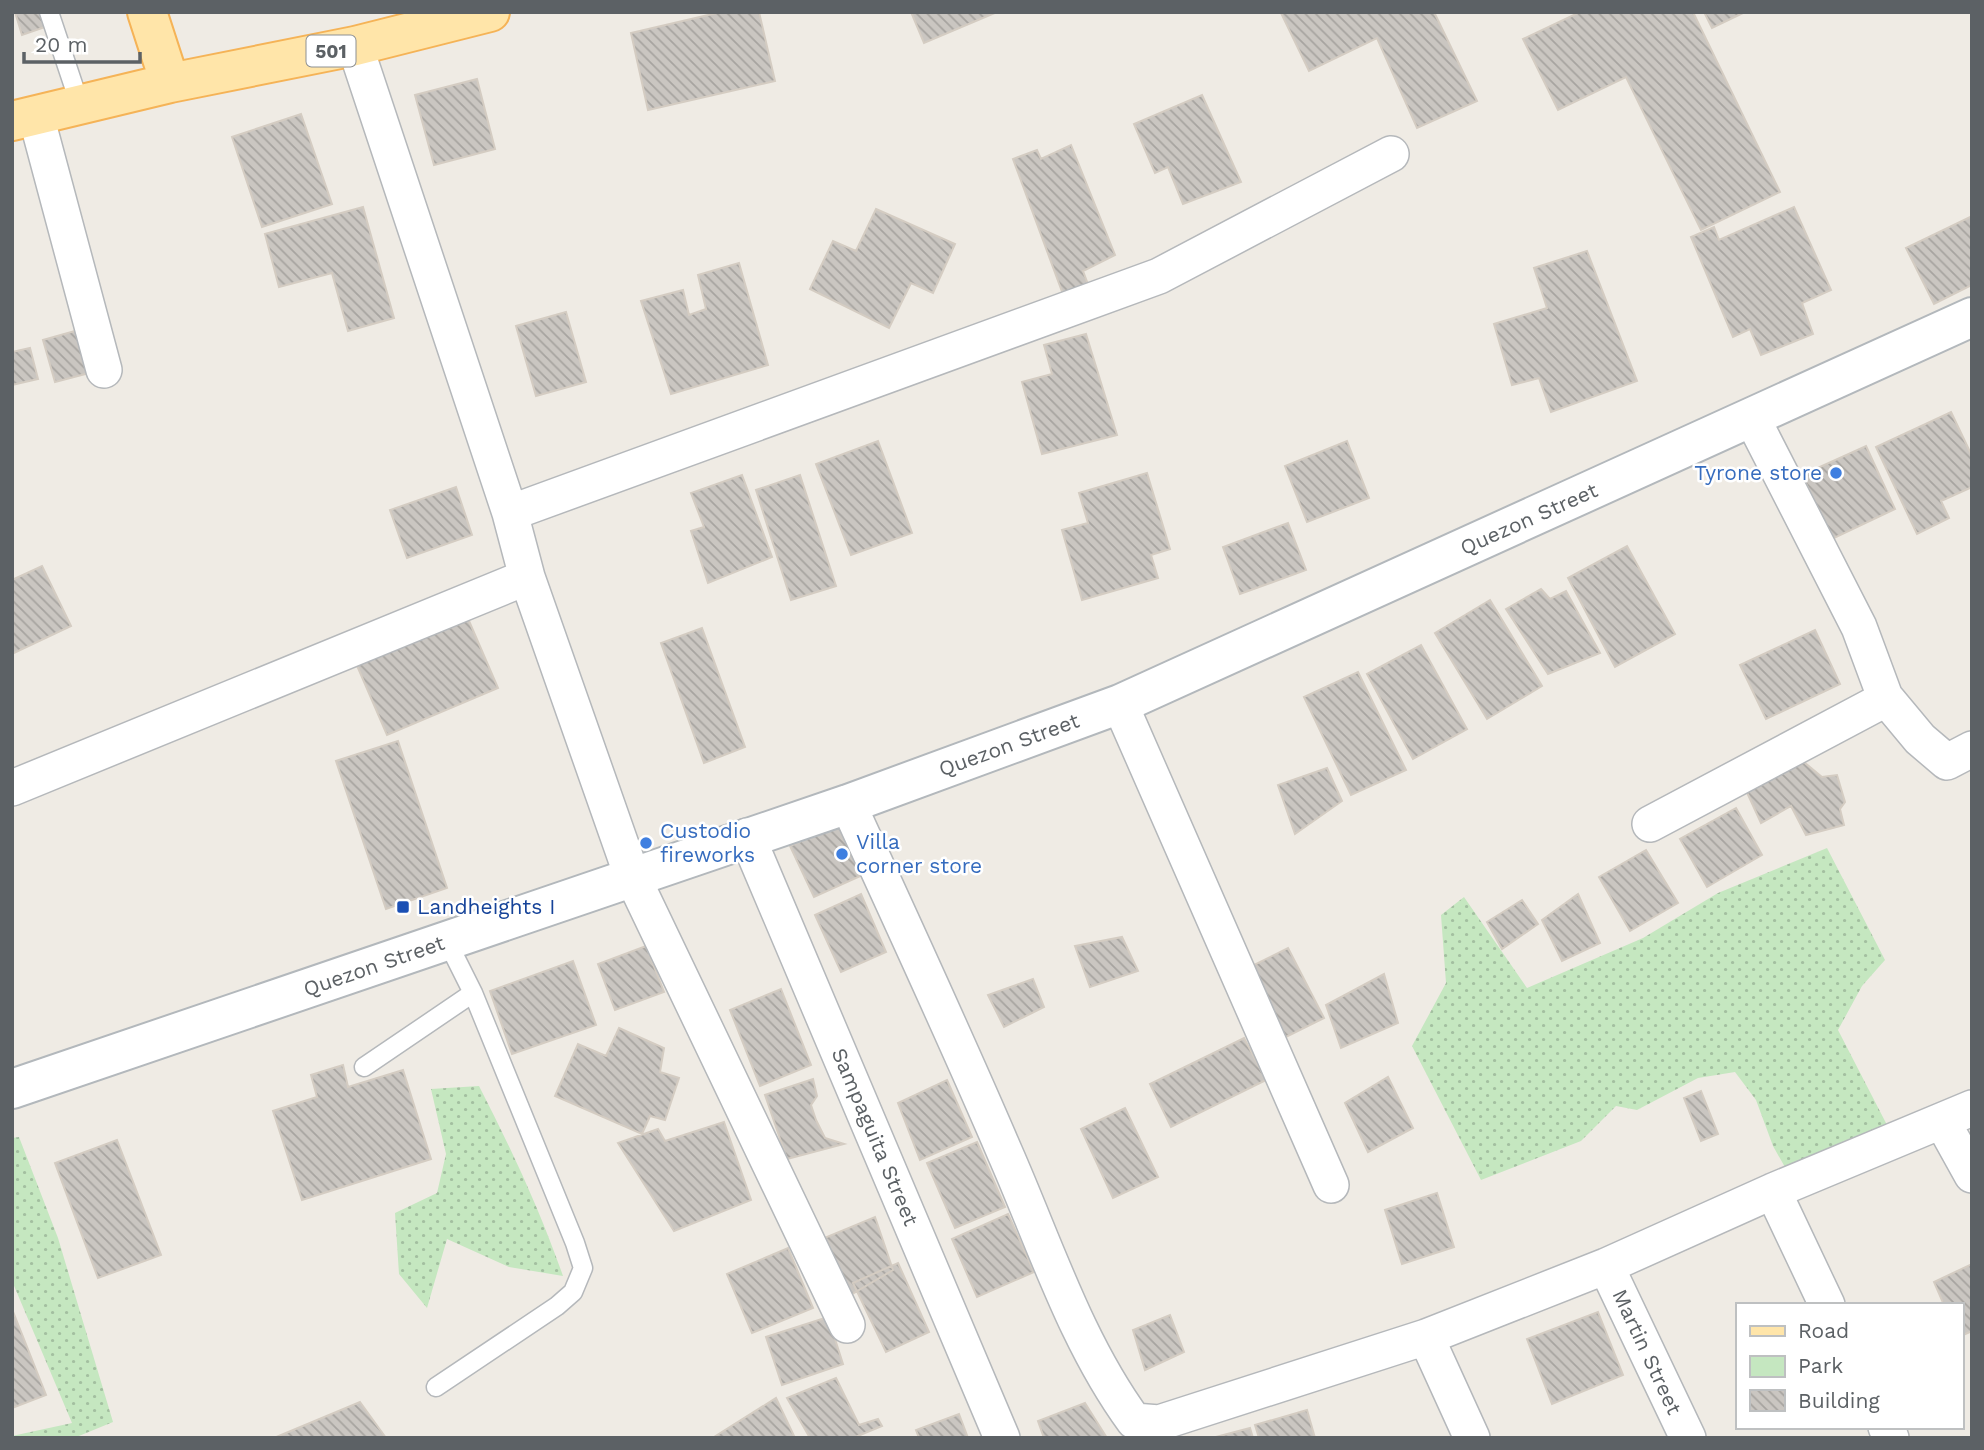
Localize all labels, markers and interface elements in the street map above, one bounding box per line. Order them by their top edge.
scale bar [24,21,140,65]
text: 20 m [35,32,87,57]
road number: 501 [306,36,356,66]
place label: Tyrone store [1694,460,1822,485]
marker: Tyrone store [1828,465,1844,481]
street label: Quezon Street [1456,477,1602,560]
street label: Quezon Street [935,707,1083,782]
place label: Custodio fireworks [660,818,755,867]
place label: Villa corner store [856,829,982,878]
marker: Custodio fireworks [638,835,654,851]
marker: Villa corner store [834,846,850,862]
place label: Landheights I [417,894,556,919]
marker: Landheights I [395,899,411,915]
street label: Quezon Street [300,930,448,1001]
street label: Sampaguita Street [827,1044,924,1230]
street label: Martin Street [1608,1285,1687,1419]
legend [1736,1303,1963,1429]
text: Road [1798,1318,1849,1343]
text: Park [1798,1353,1843,1378]
text: Building [1798,1388,1880,1413]

